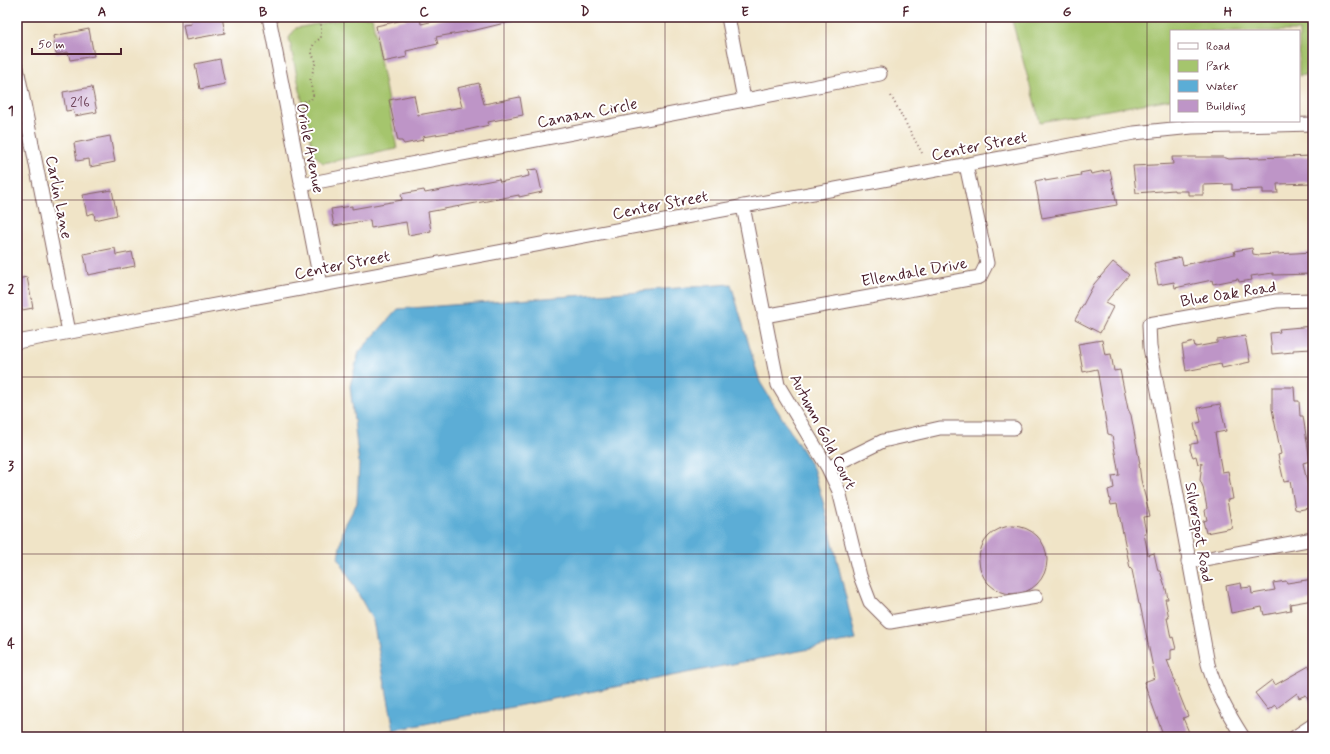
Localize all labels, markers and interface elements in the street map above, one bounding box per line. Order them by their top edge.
text: A [98,4,106,21]
text: B [259,4,268,21]
text: C [419,4,429,21]
text: D [581,4,590,21]
text: E [741,4,749,21]
text: F [903,4,910,21]
text: G [1063,4,1072,21]
text: H [1224,4,1233,21]
scale bar [32,30,121,56]
legend [1170,30,1300,122]
text: 50 m [38,37,65,53]
text: Road [1206,39,1230,55]
text: Park [1206,59,1230,75]
text: Water [1206,79,1238,95]
house number: 216 [70,93,90,111]
street label: Canaan Circle [535,93,639,134]
text: Building [1206,99,1246,116]
street label: Oriole Avenue [291,102,329,195]
text: 1 [8,103,14,120]
street label: Center Street [930,127,1029,166]
street label: Carlin Lane [40,154,77,241]
street label: Center Street [611,186,710,225]
street label: Center Street [293,246,392,285]
street label: Ellendale Drive [860,253,969,292]
street label: Blue Oak Road [1179,277,1278,312]
text: 2 [8,281,15,298]
street label: Autumn Gold Court [784,370,861,493]
text: 3 [8,458,14,475]
street label: Silverspot Road [1179,481,1218,584]
text: 4 [7,636,15,653]

